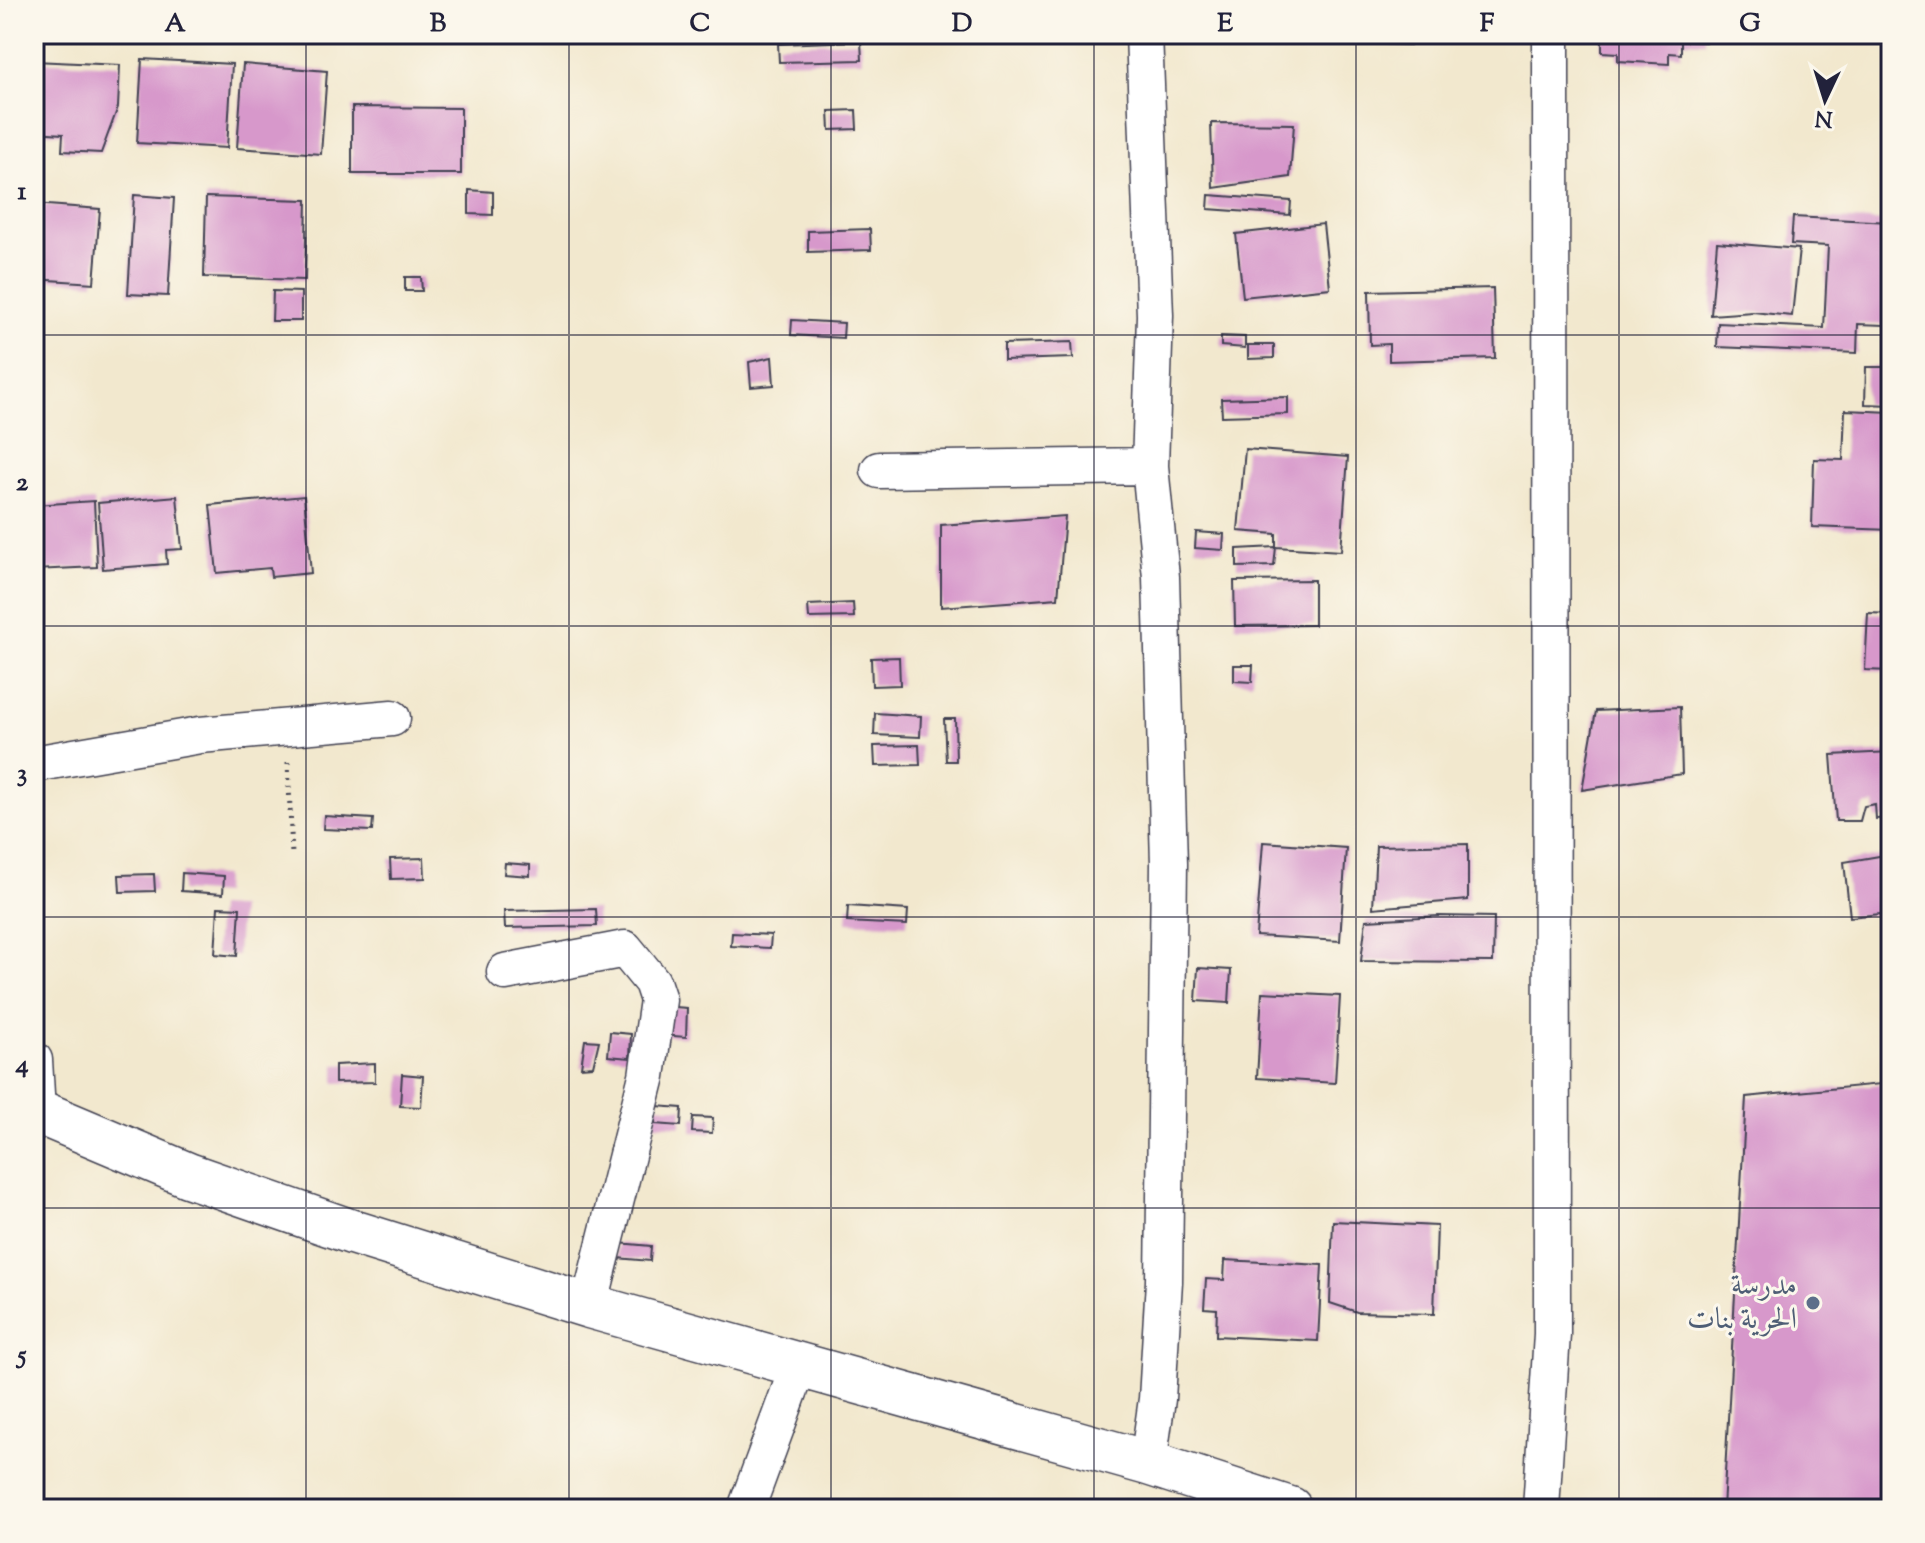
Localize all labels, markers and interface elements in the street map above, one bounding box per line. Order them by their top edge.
text: A [164,6,186,43]
text: B [430,6,447,43]
text: C [690,6,710,43]
text: D [952,6,972,43]
text: E [1217,6,1233,43]
text: F [1480,6,1495,43]
text: G [1739,6,1761,43]
north arrow [1785,60,1865,140]
text: N [1814,100,1834,134]
text: 1 [18,174,27,211]
text: 2 [16,465,29,502]
text: 3 [17,756,27,793]
text: 4 [14,1047,29,1084]
place label: مدرسة الحرية بنات [1687,1265,1797,1342]
marker: مدرسة الحرية بنات [1804,1294,1822,1312]
text: 5 [16,1338,27,1375]

